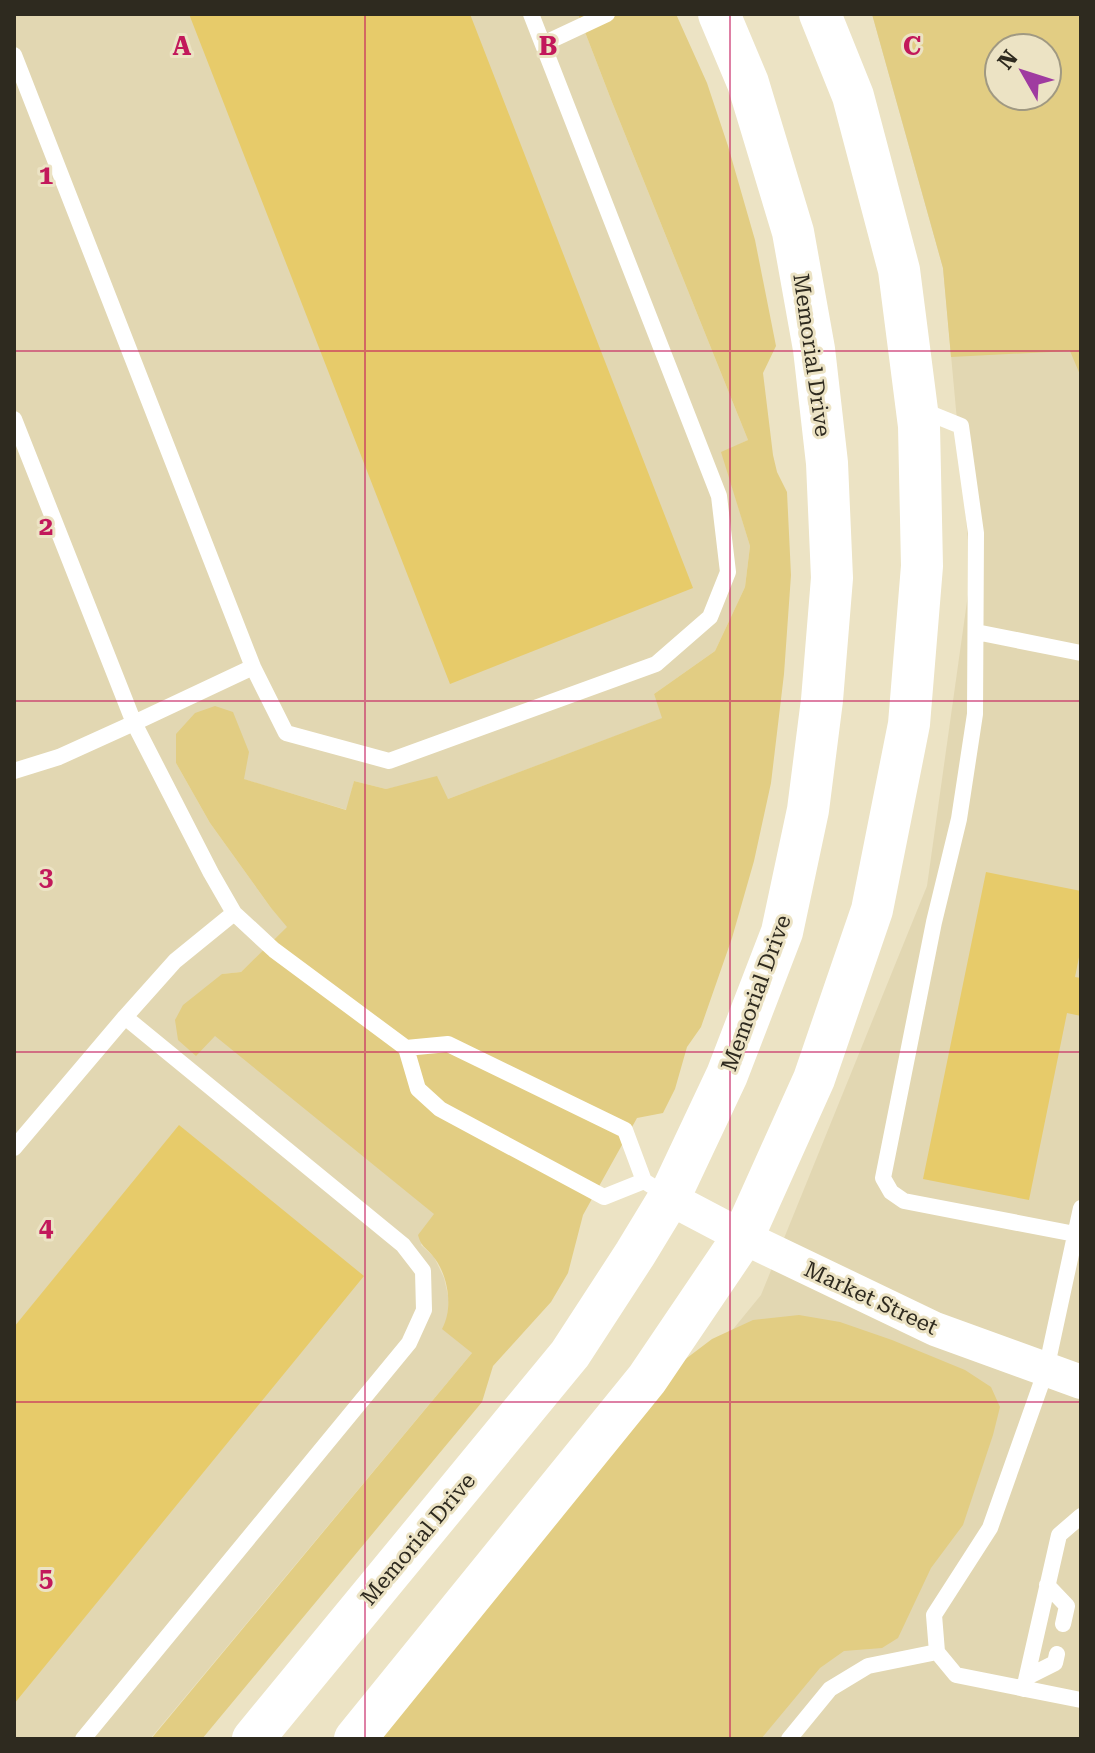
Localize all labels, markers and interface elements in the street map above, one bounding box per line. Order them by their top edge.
text: A [173,31,192,61]
text: B [539,31,557,61]
text: C [903,31,921,61]
north arrow [983,32,1063,112]
text: N [993,45,1023,74]
text: 1 [39,160,53,190]
street label: Memorial Drive [788,272,836,438]
text: 2 [39,511,53,541]
text: 3 [39,862,53,892]
street label: Memorial Drive [716,912,796,1074]
text: 4 [39,1212,54,1242]
street label: Market Street [800,1256,942,1340]
street label: Memorial Drive [356,1468,480,1610]
text: 5 [39,1563,53,1593]

